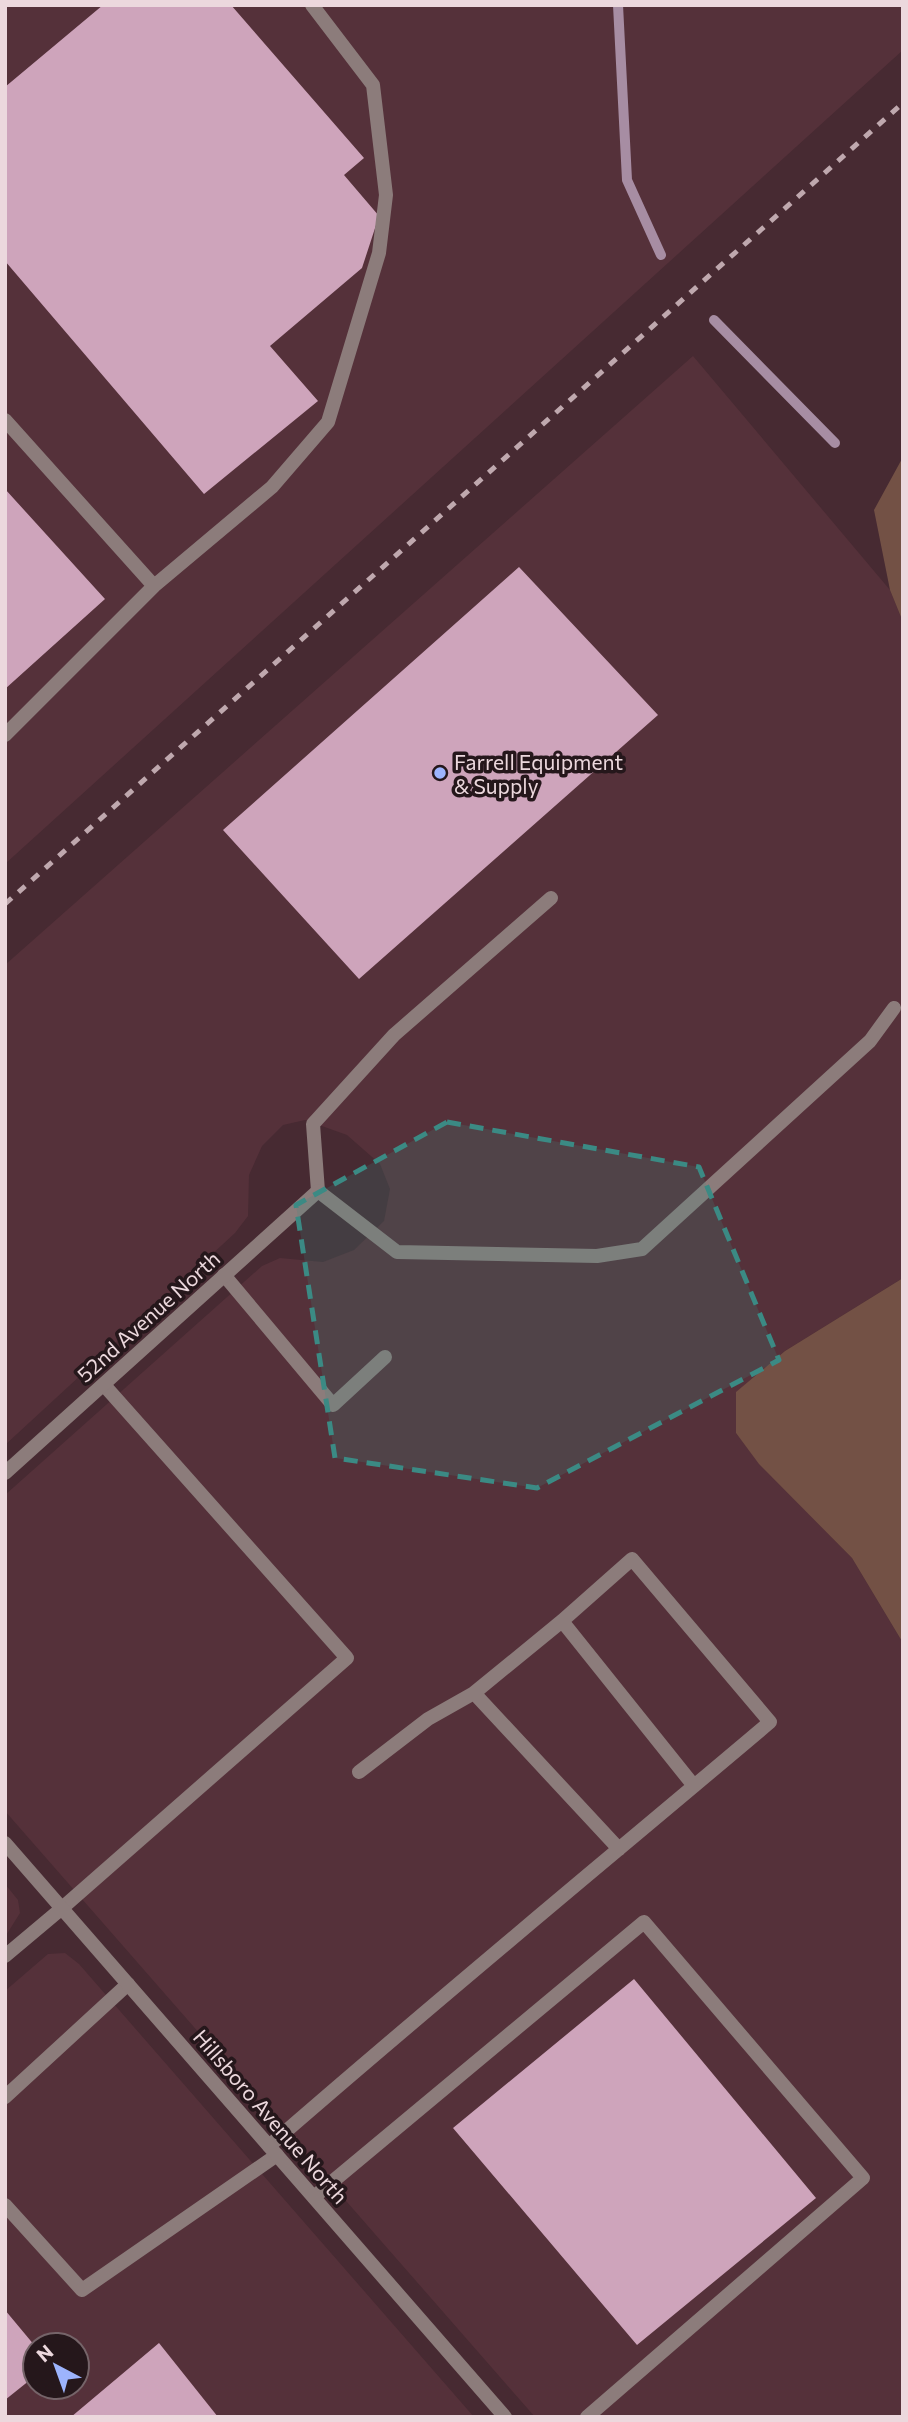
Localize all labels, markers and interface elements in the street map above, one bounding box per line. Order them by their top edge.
place label: Farrell Equipment & Supply [454,749,623,798]
marker: Farrell Equipment & Supply [432,765,448,781]
street label: 52nd Avenue North [72,1245,224,1387]
street label: Hillsboro Avenue North [189,2024,353,2208]
north arrow [21,2331,91,2401]
text: N [32,2339,57,2366]

